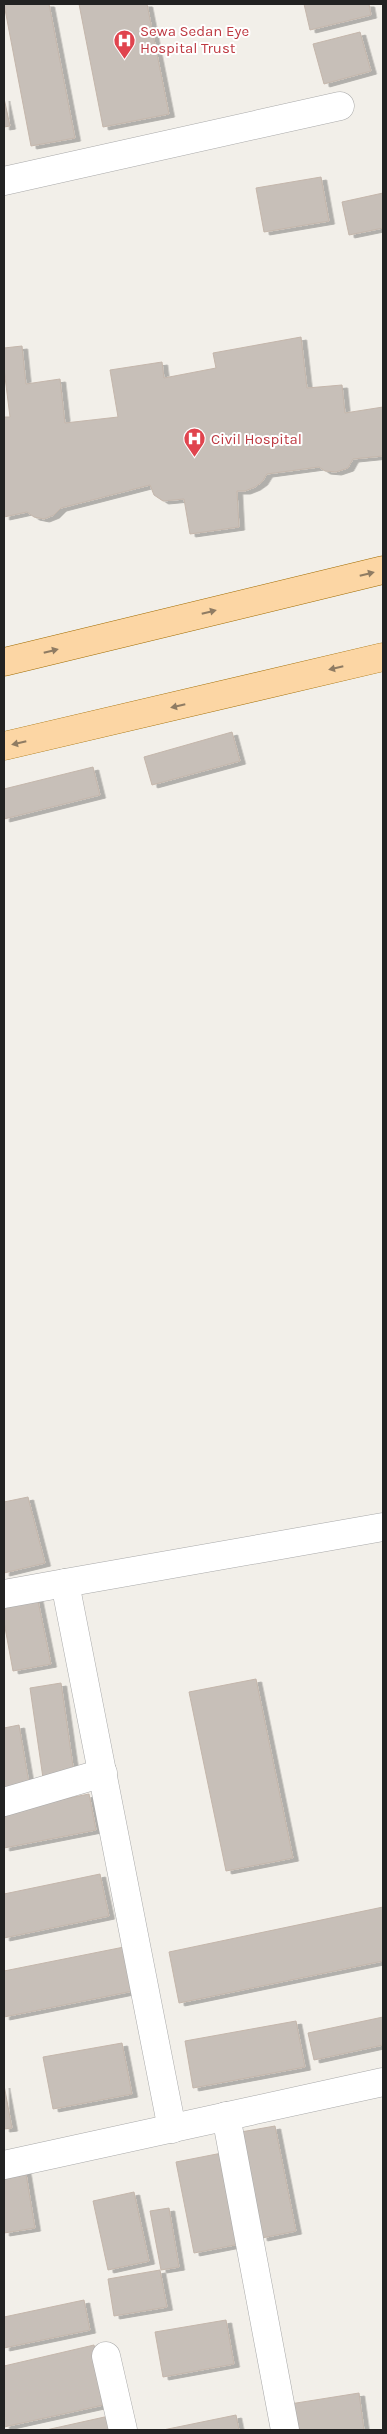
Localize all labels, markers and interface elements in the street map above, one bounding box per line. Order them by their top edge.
place label: Sewa Sedan Eye Hospital Trust [140,22,249,57]
hospital icon: Sewa Sedan Eye Hospital Trust [112,28,136,59]
hospital icon: Civil Hospital [183,427,207,458]
place label: Civil Hospital [211,430,302,448]
one-way arrow [359,570,374,578]
one-way arrow [201,608,216,616]
one-way arrow [44,647,59,655]
one-way arrow [328,664,343,672]
one-way arrow [170,702,185,710]
one-way arrow [12,739,27,747]

